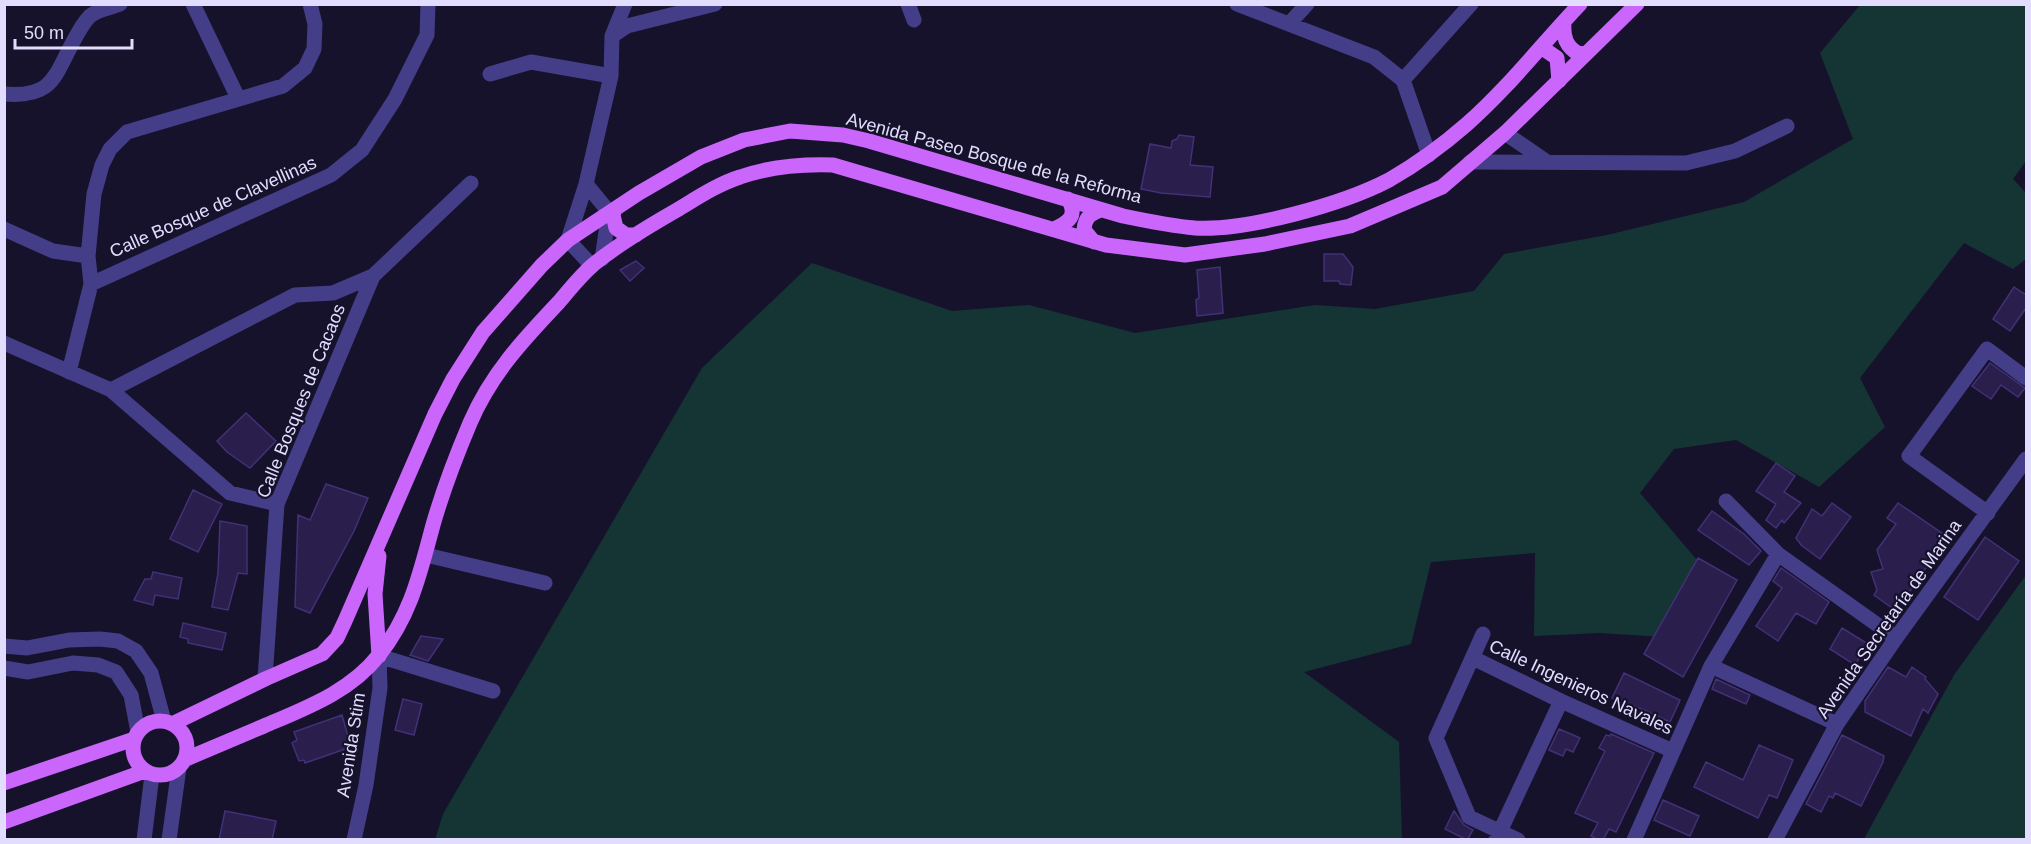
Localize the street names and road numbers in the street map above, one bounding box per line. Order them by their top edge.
street label: Avenida Paseo Bosque de la Reforma [844,109,1145,207]
street label: Calle Bosque de Clavellinas [107,152,319,262]
street label: Calle Bosques de Cacaos [253,301,349,501]
street label: Avenida Secretaría de Marina [1813,515,1966,722]
street label: Calle Ingenieros Navales [1486,636,1676,738]
street label: Avenida Stim [333,691,369,799]

